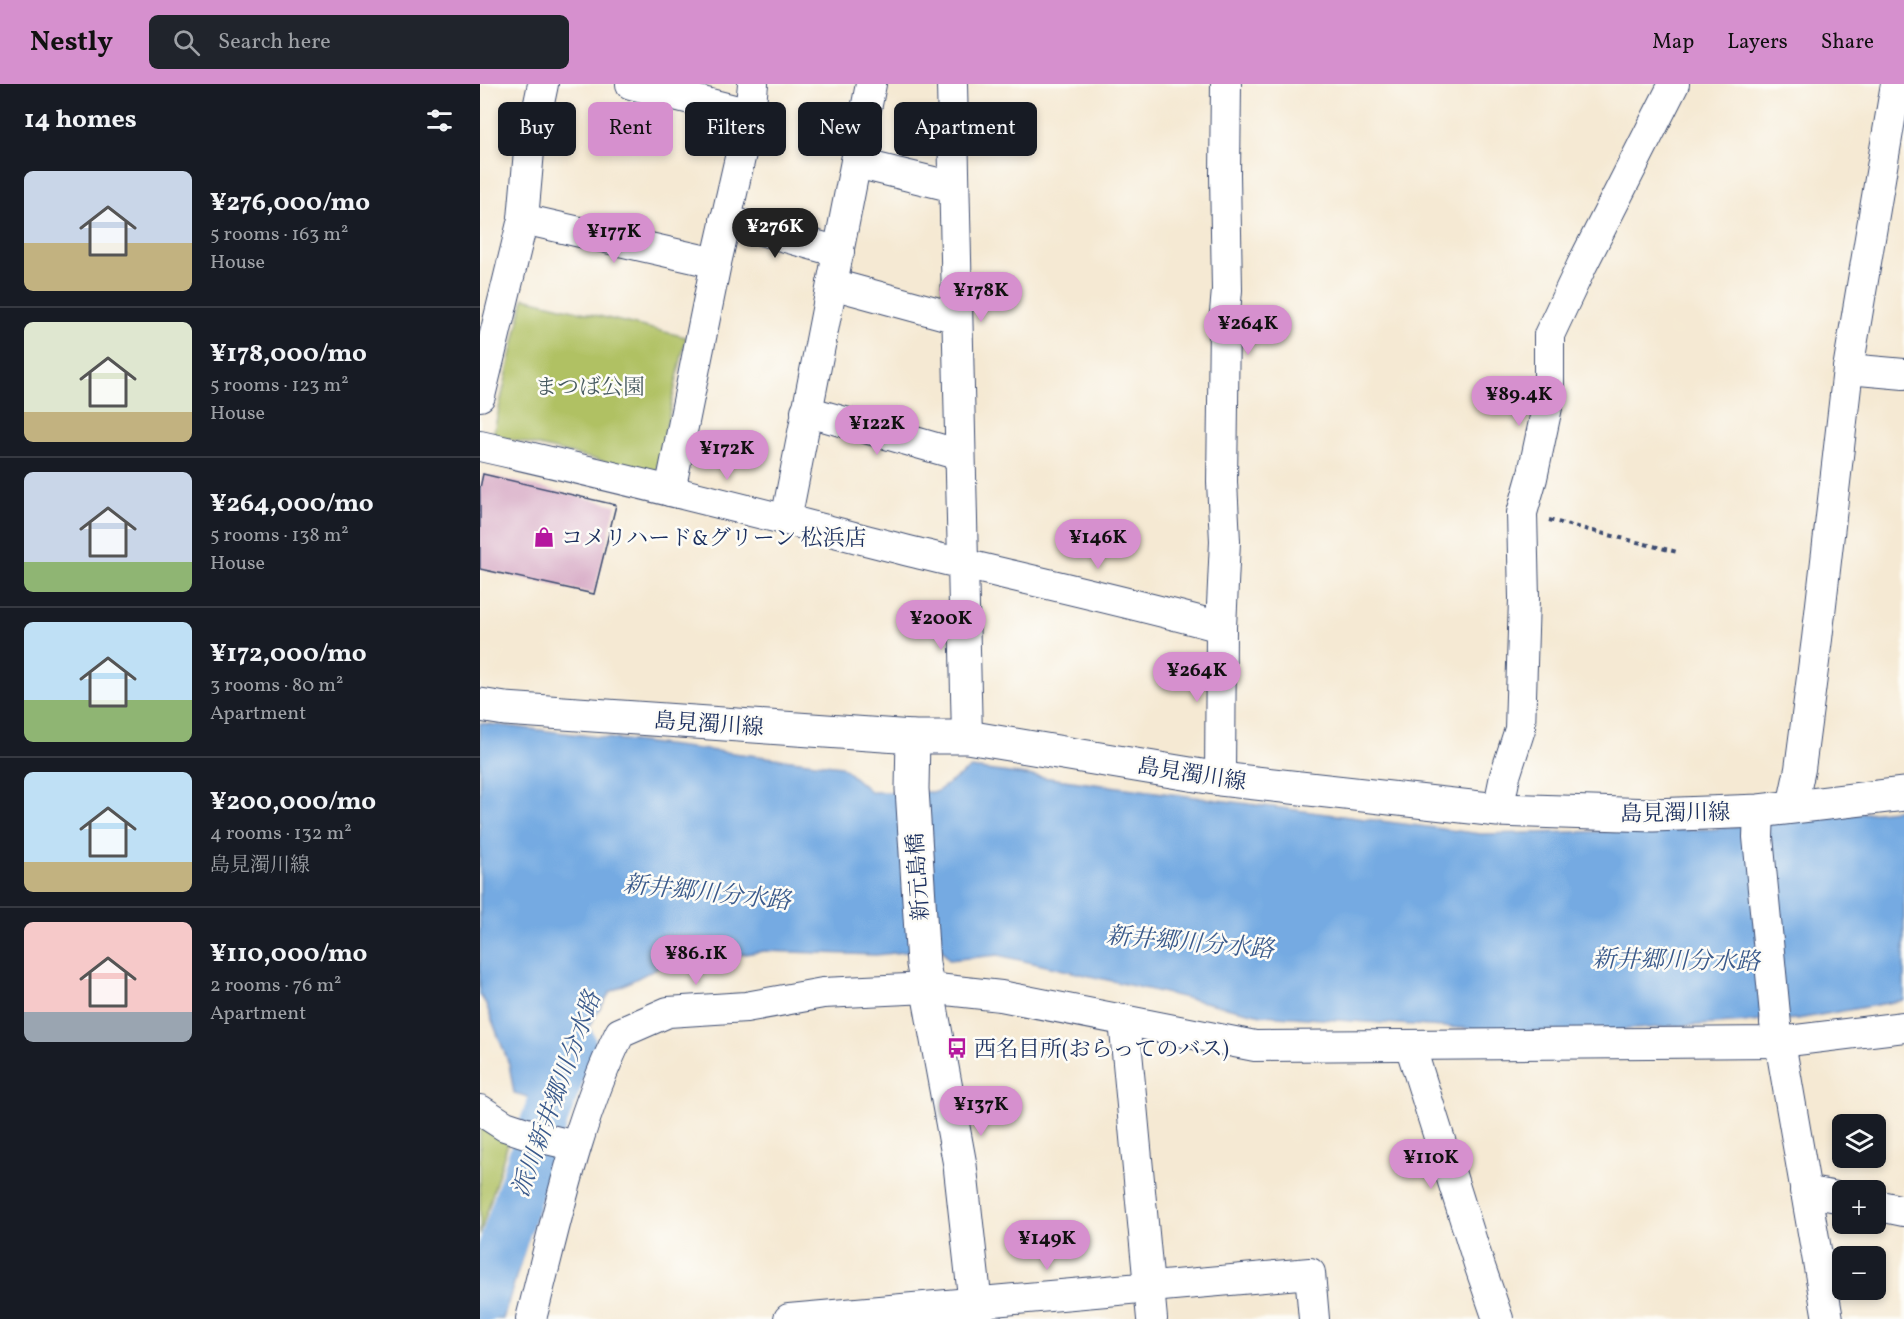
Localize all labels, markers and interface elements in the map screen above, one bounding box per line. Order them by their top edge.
search box [149,15,569,69]
text: Nestly [30,23,113,62]
icon: search [170,26,203,59]
text: Search here [218,27,331,58]
text: Map [1652,28,1694,57]
text: Layers [1727,28,1788,57]
text: Share [1821,28,1874,57]
text: 14 homes [24,102,137,138]
chip: Buy [498,102,576,156]
chip: Rent [588,102,673,156]
chip: Filters [685,102,786,156]
chip: New [798,102,882,156]
chip: Apartment [894,102,1037,156]
icon: filters [423,104,456,137]
text: ¥276,000/mo [210,185,370,221]
icon: home [72,195,144,267]
pin: ¥276K [733,208,817,259]
pin: ¥177K [572,213,656,264]
text: ¥276K [746,213,804,241]
text: ¥177K [587,218,641,246]
text: 5 rooms · 163 m² [210,221,348,249]
text: House [210,249,265,277]
pin: ¥178K [939,272,1023,323]
text: ¥178K [953,277,1009,305]
pin: ¥264K [1206,305,1290,356]
text: ¥264K [1218,310,1278,338]
text: ¥178,000/mo [210,336,367,372]
icon: home [72,346,144,418]
text: 5 rooms · 123 m² [210,372,349,400]
park label: まつば公園 [535,373,645,404]
pin: ¥89.4K [1470,376,1568,427]
text: ¥89.4K [1486,381,1552,409]
text: House [210,400,265,428]
pin: ¥122K [835,405,919,456]
text: ¥122K [849,410,905,438]
pin: ¥172K [685,430,769,481]
text: ¥172K [700,435,754,463]
text: ¥264,000/mo [210,486,374,522]
icon: home [72,496,144,568]
pin: ¥146K [1056,519,1140,570]
text: 5 rooms · 138 m² [210,522,349,550]
place label: コメリハード&グリーン 松浜店 [561,524,867,555]
text: ¥146K [1069,524,1127,552]
shop icon: コメリハード&グリーン 松浜店 [532,525,556,549]
text: House [210,550,265,578]
pin: ¥200K [899,600,983,651]
text: ¥200K [910,605,972,633]
text: ¥172,000/mo [210,636,367,672]
icon: home [72,646,144,718]
pin: ¥264K [1155,652,1239,703]
text: ¥264K [1167,657,1227,685]
text: 3 rooms · 80 m² [210,672,343,700]
text: Apartment [210,700,306,728]
street label: 島見濁川線 [653,706,765,745]
street label: 島見濁川線 [1135,752,1248,799]
text: ¥200,000/mo [210,784,376,820]
icon: home [72,796,144,868]
street label: 島見濁川線 [1620,798,1730,831]
text: 4 rooms · 132 m² [210,820,352,848]
street label: 新元島橋 [901,832,938,922]
text: 島見濁川線 [210,852,310,880]
water label: 新井郷川分水路 [621,868,794,920]
water label: 新井郷川分水路 [1105,920,1277,968]
pin: ¥86.1K [647,935,745,986]
text: ¥110,000/mo [210,936,367,972]
text: ¥86.1K [665,940,727,968]
water label: 新井郷川分水路 [1592,944,1762,980]
icon: home [72,946,144,1018]
text: 2 rooms · 76 m² [210,972,342,1000]
water label: 派川新井郷川分水路 [505,986,611,1202]
text: Apartment [210,1000,306,1028]
place label: 西名目所(おらってのバス) [974,1035,1229,1066]
bus stop icon: 西名目所(おらってのバス) [945,1036,969,1060]
pin: ¥137K [939,1086,1023,1137]
text: ¥137K [954,1091,1008,1119]
map controls [1832,1114,1886,1300]
button: layers [1832,1114,1886,1168]
pin: ¥110K [1389,1139,1473,1190]
text: ¥110K [1403,1144,1459,1172]
button: + [1832,1180,1886,1234]
pin: ¥149K [1005,1220,1089,1271]
text: ¥149K [1018,1225,1076,1253]
button: − [1832,1246,1886,1300]

